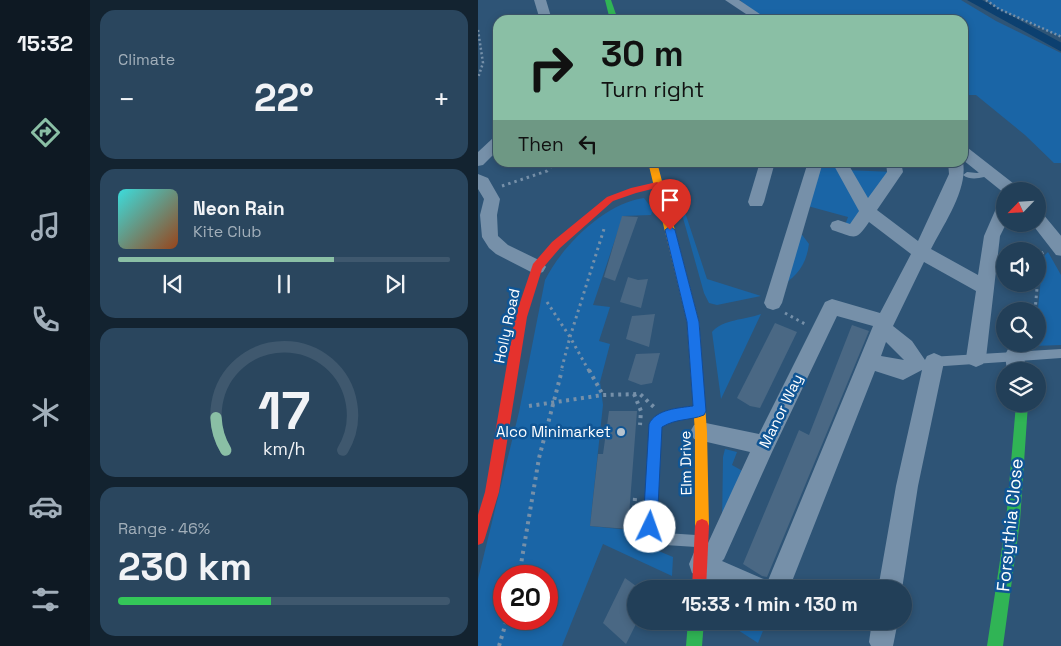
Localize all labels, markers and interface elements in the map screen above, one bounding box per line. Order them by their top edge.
text: 15:32 [17,29,73,57]
text: 30 m [601,32,684,76]
icon: right [518,35,583,100]
text: Climate [118,49,175,70]
text: 22° [254,74,314,122]
text: Turn right [601,75,704,103]
text: − [118,81,135,117]
text: + [433,81,450,117]
icon: directions [28,115,63,150]
icon: left [574,130,602,158]
text: Then [518,132,564,157]
pin [649,179,691,230]
north arrow [996,182,1046,232]
map controls [996,182,1046,412]
icon: arrive [656,186,684,214]
text: Neon Rain [193,196,285,221]
icon: music [28,209,63,244]
text: Kite Club [193,221,262,242]
button: sound [996,242,1046,292]
icon: previous [159,270,187,298]
icon: pause [270,270,298,298]
icon: next [381,270,409,298]
street label: Holly Road [489,287,524,365]
icon: phone [28,302,63,337]
button: search [996,302,1046,352]
button: layers [996,362,1046,412]
street label: Manor Way [754,371,807,451]
text: 17 [258,378,310,444]
icon: climate [28,395,63,430]
place label: Alco Minimarket [496,422,611,441]
marker: Alco Minimarket [615,426,627,438]
street label: Elm Drive [675,430,696,496]
text: km/h [263,437,305,460]
street label: Forsythia Close [991,457,1028,593]
icon: car [28,489,63,524]
position arrow [623,500,675,552]
text: Range · 46% [118,518,210,539]
text: 230 km [118,543,252,591]
speed limit sign: 20 [493,565,558,630]
icon: filters [28,582,63,617]
text: 15:33 · 1 min · 130 m [681,592,858,617]

